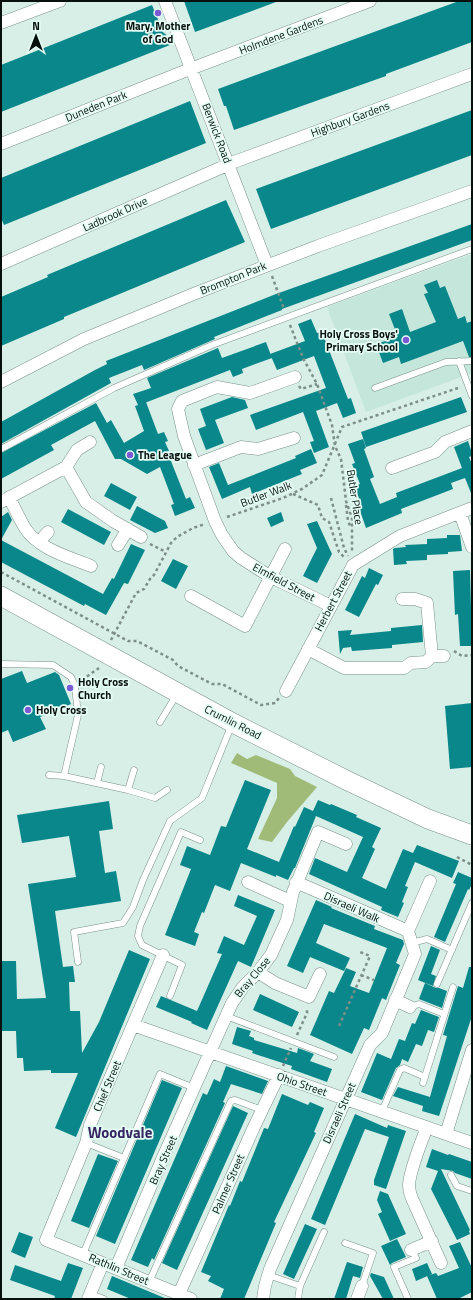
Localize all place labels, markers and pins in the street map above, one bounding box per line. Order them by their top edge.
marker: Mary, Mother of God [153,8,163,18]
place label: Mary, Mother of God [126,18,190,47]
place label: Holy Cross Boys' Primary School [319,326,398,355]
marker: Holy Cross Boys' Primary School [401,335,411,345]
place label: The League [138,447,192,463]
marker: The League [125,450,135,460]
place label: Holy Cross Church [78,674,128,703]
marker: Holy Cross Church [65,683,75,693]
place label: Holy Cross [36,702,86,718]
marker: Holy Cross [23,705,33,715]

